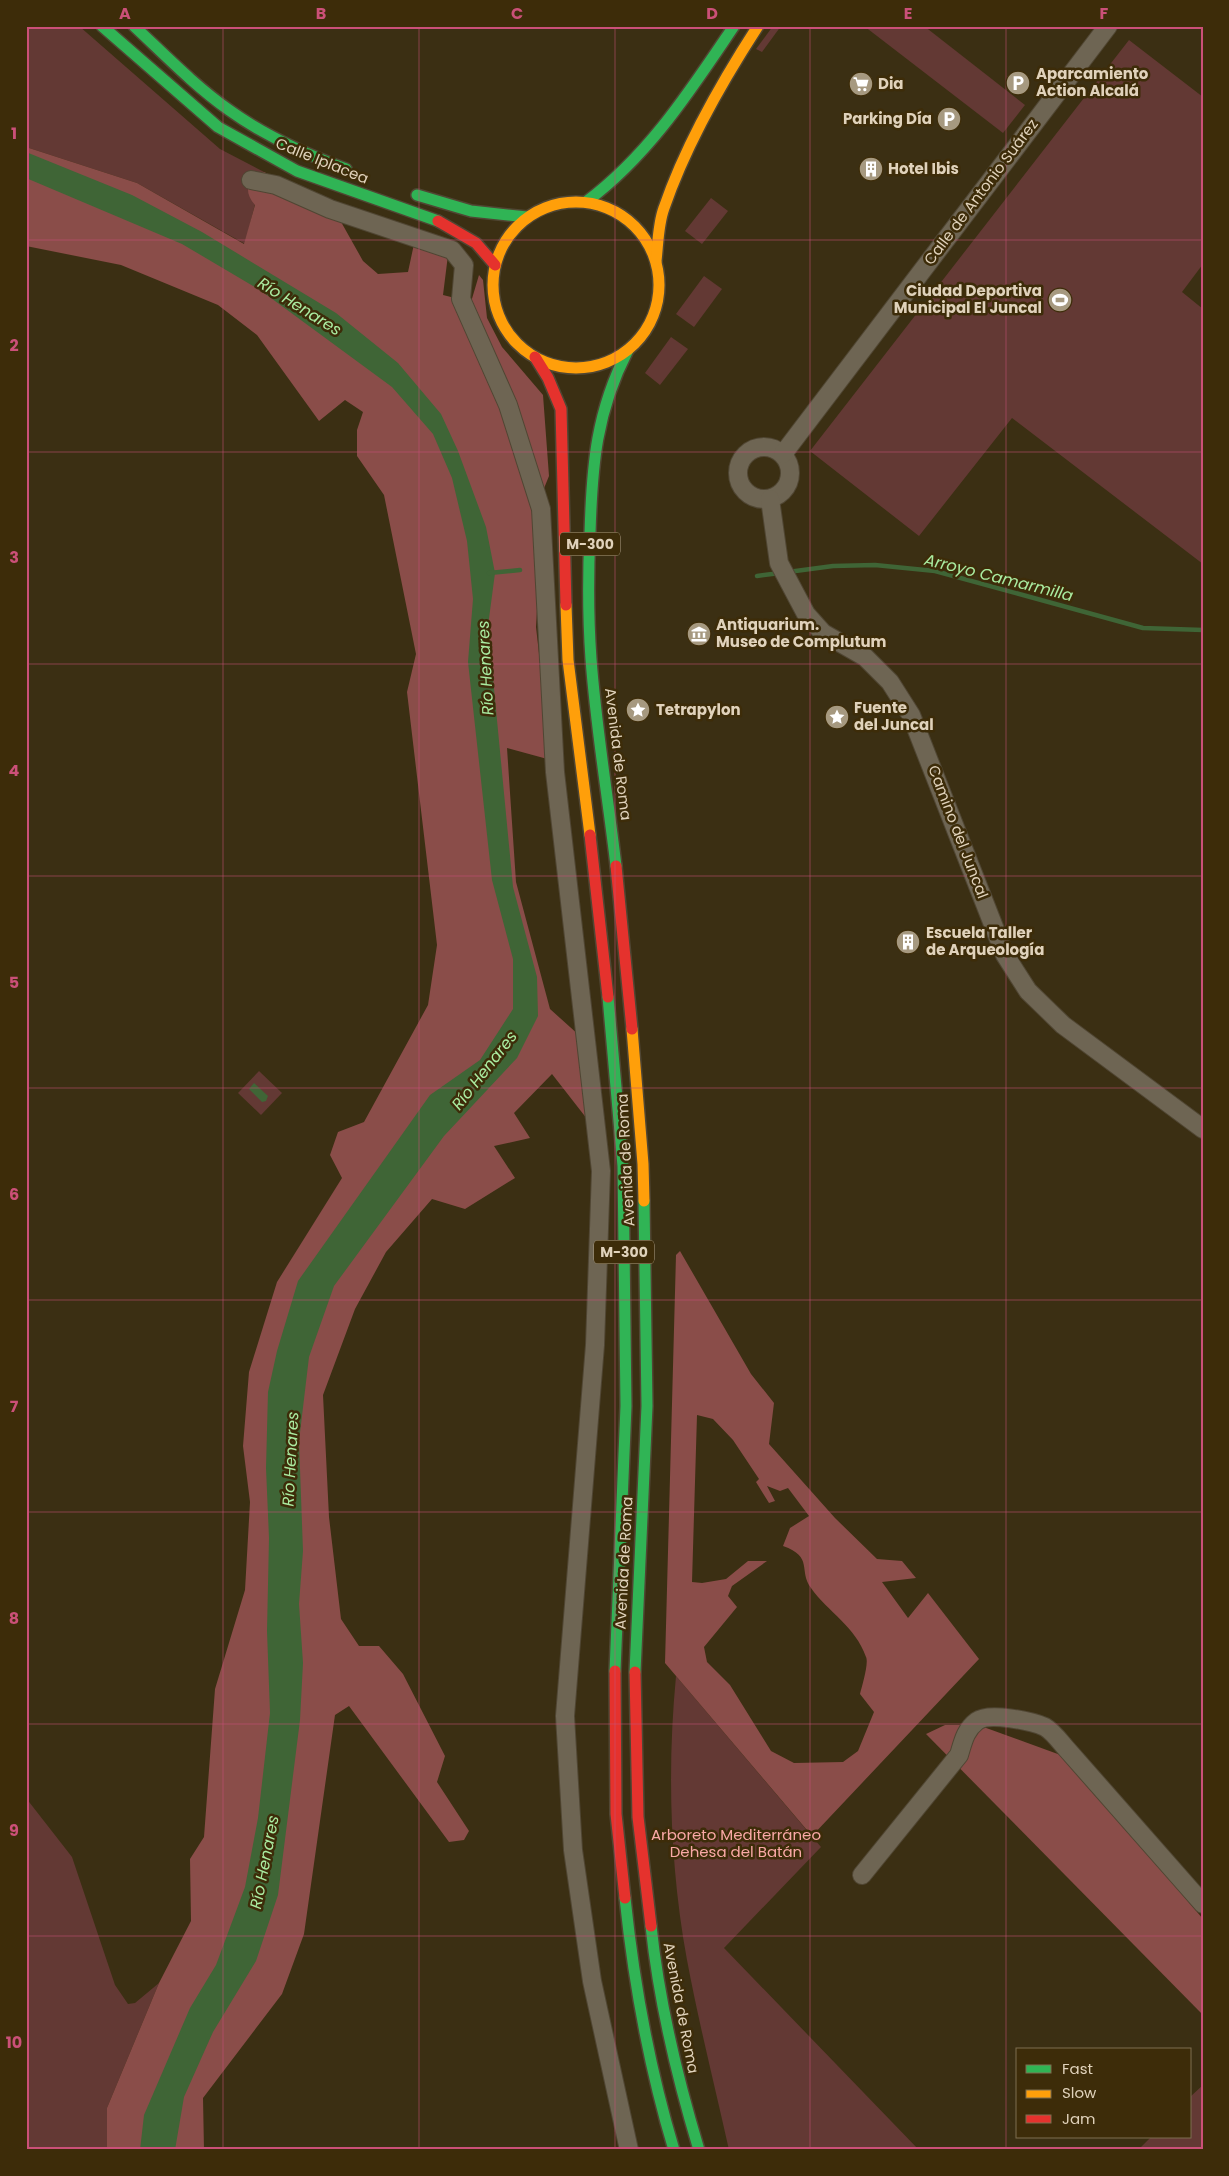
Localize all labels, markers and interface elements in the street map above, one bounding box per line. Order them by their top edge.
text: A [119,2,131,25]
text: B [316,2,326,25]
text: C [511,2,523,25]
text: D [706,2,718,25]
text: E [904,2,912,25]
text: F [1100,2,1109,25]
place label: Aparcamiento Action Alcalá [1036,63,1149,101]
parking icon: Aparcamiento Action Alcalá [1005,70,1031,96]
supermarket icon: Dia [848,71,874,97]
place label: Dia [878,73,904,94]
parking icon: Parking Día [936,106,962,132]
place label: Parking Día [843,108,932,129]
street label: Calle de Antonio Suárez [919,114,1043,269]
text: 1 [11,122,17,145]
street label: Calle Iplacea [273,132,372,189]
building icon: Hotel Ibis [858,156,884,182]
place label: Hotel Ibis [888,158,959,179]
water label: Río Henares [253,272,346,341]
place label: Ciudad Deportiva Municipal El Juncal [894,280,1042,318]
sports icon: Ciudad Deportiva Municipal El Juncal [1047,287,1073,313]
text: 2 [9,334,19,357]
road number: M-300 [560,532,620,556]
text: 3 [9,546,19,569]
water label: Arroyo Camarmilla [921,548,1076,607]
place label: Antiquarium. Museo de Complutum [716,614,887,652]
water label: Río Henares [472,620,499,716]
museum icon: Antiquarium. Museo de Complutum [686,621,712,647]
street label: Avenida de Roma [600,687,637,821]
place icon: Tetrapylon [625,697,651,723]
place label: Fuente del Juncal [854,697,934,735]
place label: Tetrapylon [656,699,741,720]
place icon: Fuente del Juncal [824,704,850,730]
text: 4 [9,759,20,782]
street label: Camino del Juncal [923,762,994,902]
place label: Escuela Taller de Arqueología [926,922,1044,960]
building icon: Escuela Taller de Arqueología [895,929,921,955]
text: 5 [9,971,19,994]
water label: Río Henares [446,1026,523,1115]
street label: Avenida de Roma [612,1093,639,1227]
text: 6 [9,1183,19,1206]
road number: M-300 [594,1240,654,1264]
text: 7 [10,1395,19,1418]
water label: Río Henares [277,1411,304,1507]
street label: Avenida de Roma [610,1496,637,1630]
text: 8 [9,1607,19,1630]
water label: Río Henares [244,1813,285,1911]
text: 9 [9,1819,19,1842]
park label: Arboreto Mediterráneo Dehesa del Batán [651,1824,821,1862]
street label: Avenida de Roma [658,1941,705,2075]
text: 10 [6,2031,22,2054]
legend [1016,2048,1192,2138]
text: Fast [1062,2058,1093,2079]
text: Slow [1062,2082,1097,2103]
text: Jam [1062,2108,1096,2129]

